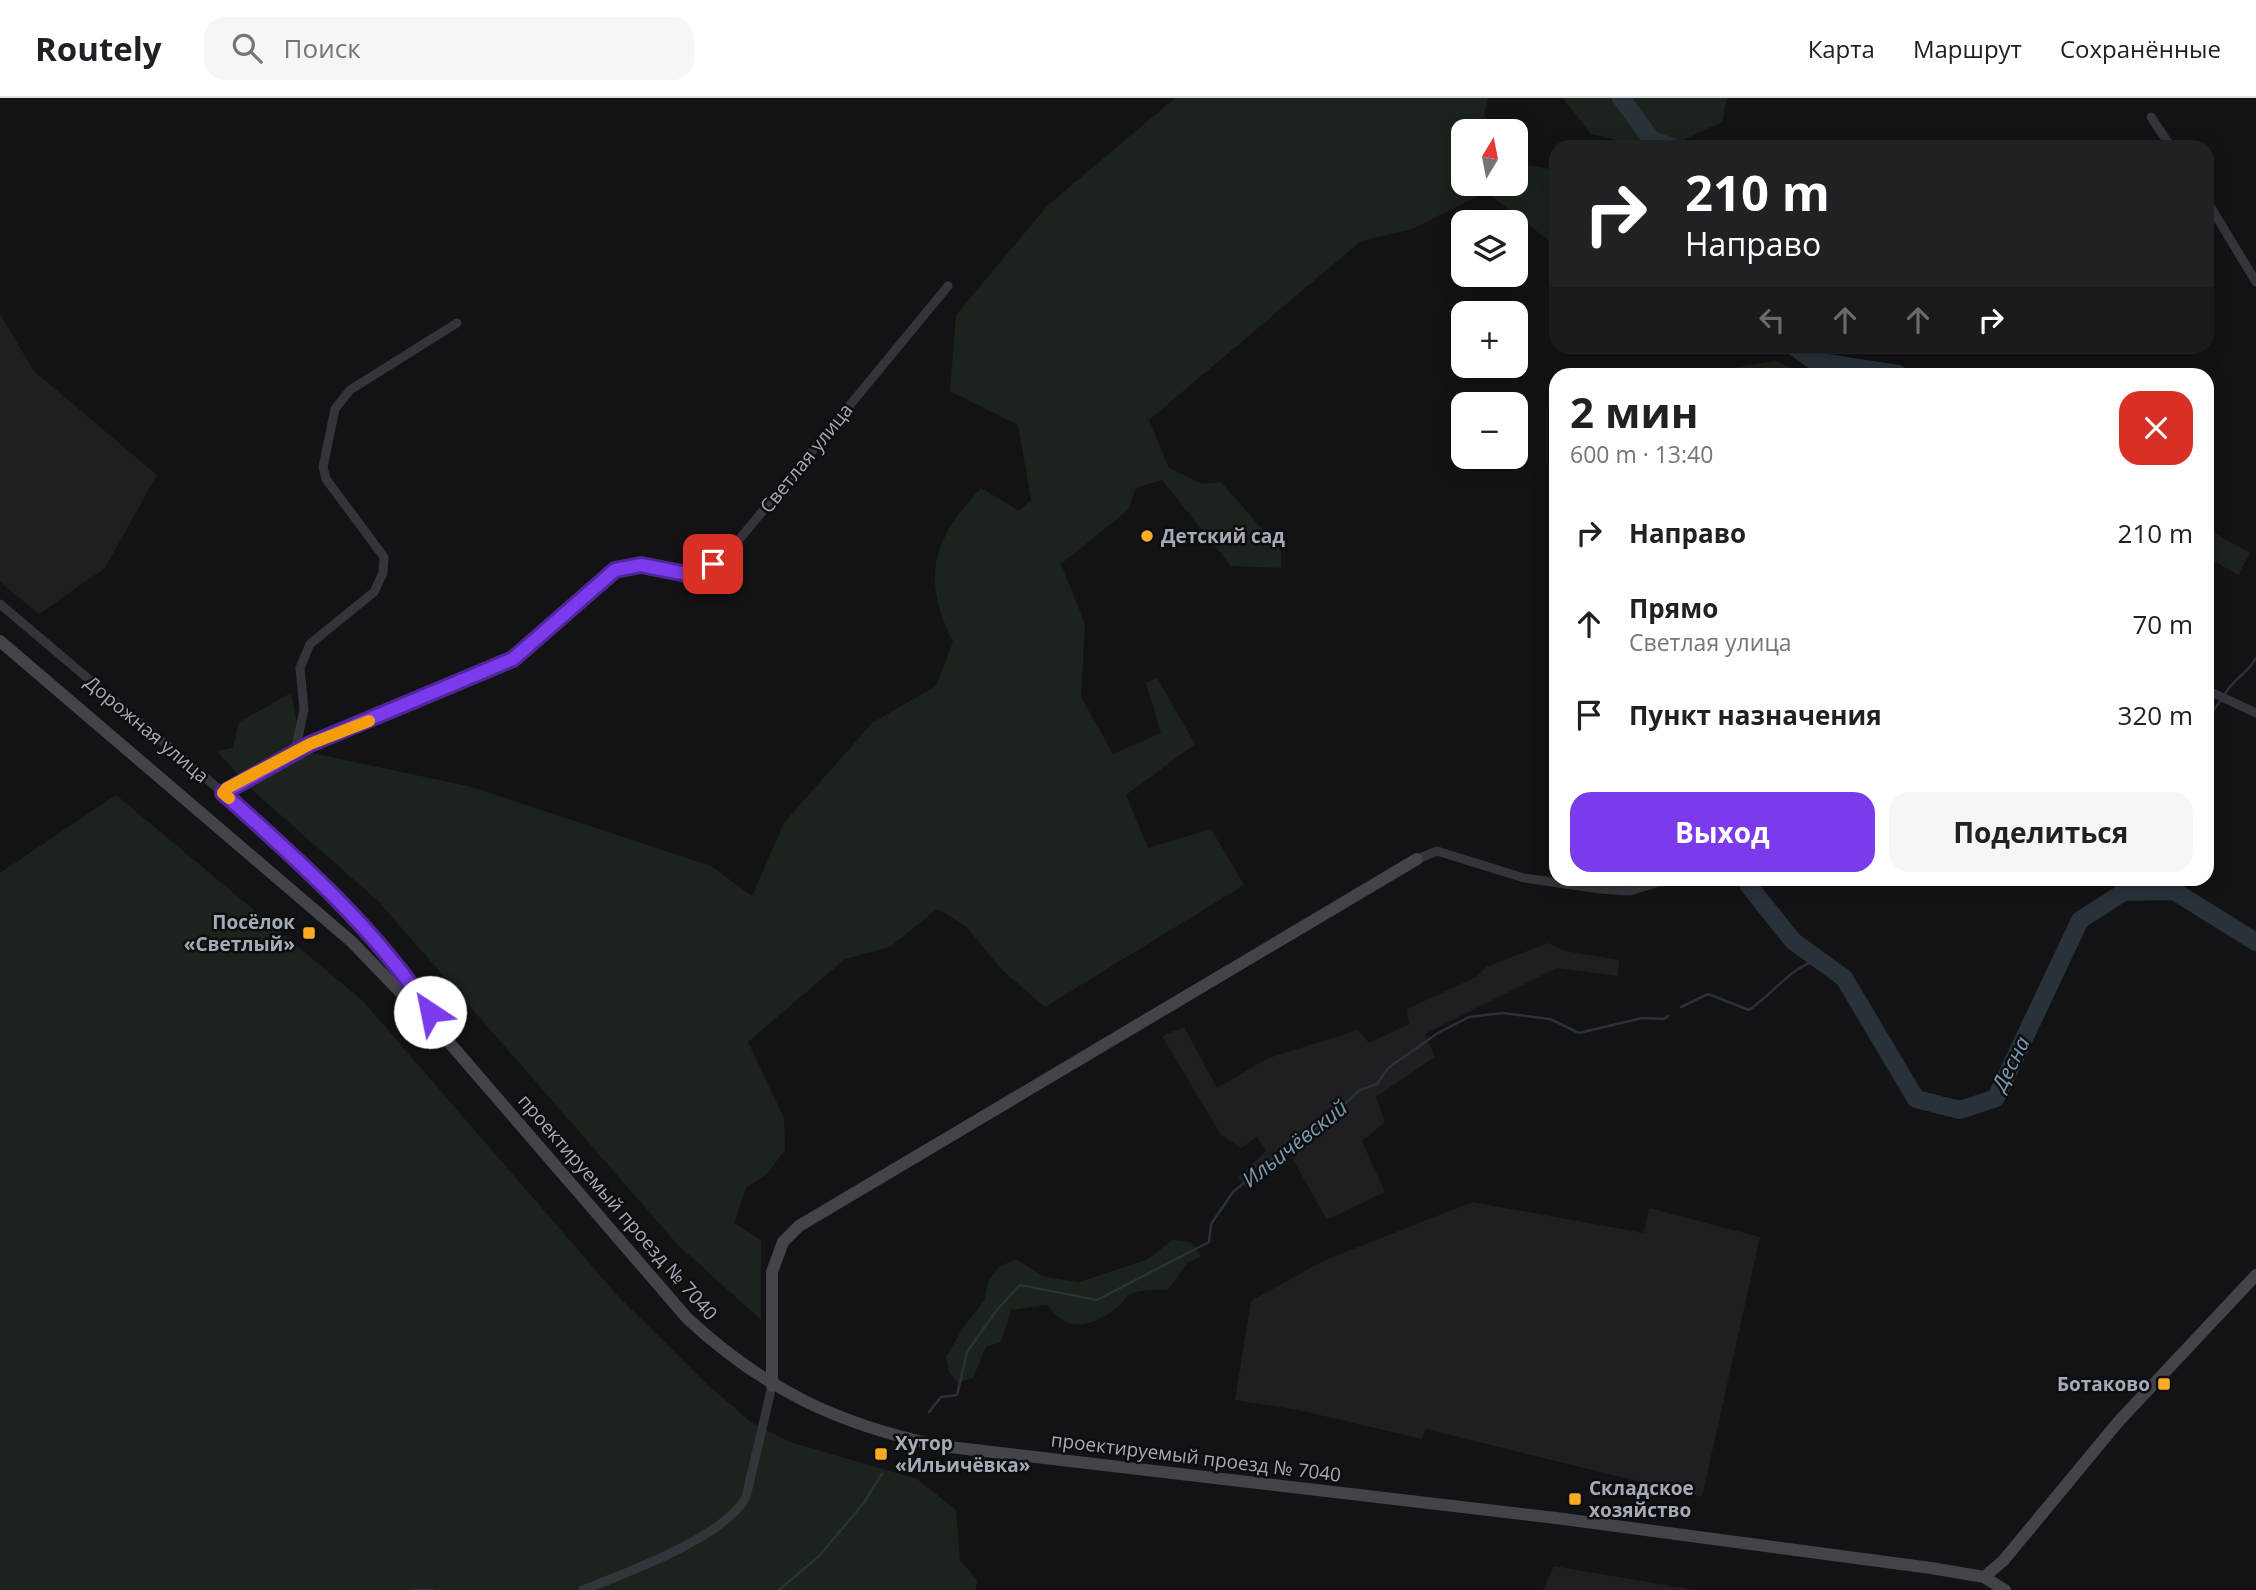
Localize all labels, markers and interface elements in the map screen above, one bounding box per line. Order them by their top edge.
search box [204,17,694,80]
text: Routely [35,26,162,71]
icon: search [228,29,266,67]
text: Поиск [284,30,361,66]
text: Карта [1808,32,1875,65]
text: Маршрут [1913,32,2022,65]
text: Сохранённые [2060,32,2221,65]
north arrow [1451,119,1528,196]
map controls [1451,119,1528,469]
text: 210 m [1685,159,1830,225]
icon: right [1570,168,1661,259]
button: layers [1451,210,1528,287]
text: Направо [1685,222,1821,265]
button: + [1451,301,1528,378]
icon: left [1753,301,1791,339]
icon: ahead [1826,301,1864,339]
icon: ahead [1899,301,1937,339]
icon: right [1972,301,2010,339]
text: 2 мин [1570,383,1698,440]
button: close [2119,391,2193,465]
button: − [1451,392,1528,469]
street label: Светлая улица [754,398,858,518]
text: 600 m · 13:40 [1570,438,1713,470]
icon: right [1570,514,1608,552]
text: Направо [1629,515,1746,551]
text: 210 m [2118,515,2193,551]
place label: Детский сад [1161,523,1285,549]
marker: Детский сад [1139,528,1155,544]
pin [683,534,743,594]
icon: arrive [694,545,732,583]
text: Прямо [1629,590,1718,626]
icon: ahead [1570,605,1608,643]
text: 70 m [2132,606,2193,642]
text: Светлая улица [1629,626,1792,658]
street label: Дорожная улица [80,669,214,789]
icon: arrive [1570,696,1608,734]
text: Пункт назначения [1629,697,1882,733]
text: 320 m [2118,697,2193,733]
button: Выход [1570,792,1875,872]
button: Поделиться [1889,792,2193,872]
place label: Посёлок «Светлый» [184,909,295,957]
marker: Посёлок «Светлый» [301,925,317,941]
position arrow [393,975,467,1049]
water label: Десна [1984,1031,2036,1097]
street label: проектируемый проезд № 7040 [512,1088,724,1326]
water label: Ильичёвский [1236,1093,1353,1193]
place label: Ботаково [2057,1371,2150,1397]
marker: Ботаково [2156,1376,2172,1392]
street label: проектируемый проезд № 7040 [1050,1426,1342,1488]
place label: Хутор «Ильичёвка» [895,1430,1031,1478]
marker: Хутор «Ильичёвка» [873,1446,889,1462]
place label: Складское хозяйство [1589,1475,1694,1523]
marker: Складское хозяйство [1567,1491,1583,1507]

